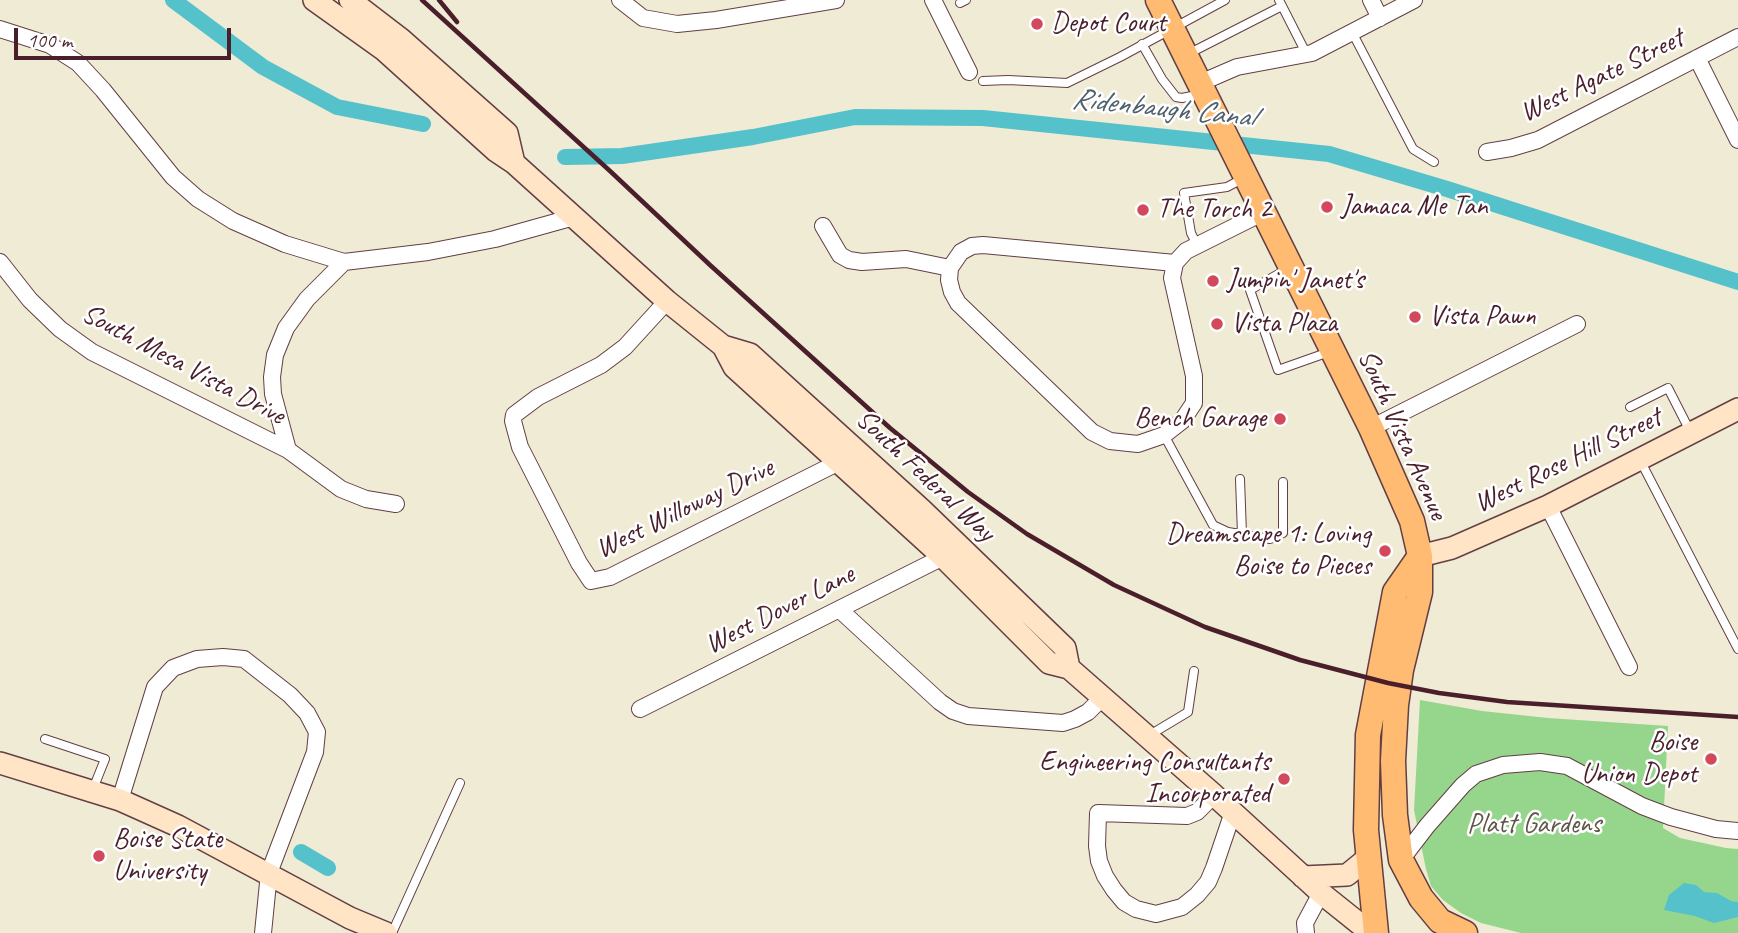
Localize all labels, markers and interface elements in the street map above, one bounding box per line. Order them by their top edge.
place label: Depot Court [1051,7,1166,41]
scale bar [18,14,234,58]
marker: Depot Court [1029,16,1045,32]
street label: West Agate Street [1515,22,1689,130]
text: 100 m [27,27,72,53]
water label: Ridenbaugh Canal [1070,82,1256,136]
place label: Jamaca Me Tan [1341,190,1488,224]
place label: The Torch 2 [1157,193,1271,227]
marker: Jamaca Me Tan [1319,199,1335,215]
marker: The Torch 2 [1135,202,1151,218]
place label: Jumpin' Janet's [1227,264,1364,298]
marker: Jumpin' Janet's [1205,273,1221,289]
street label: South Mesa Vista Drive [76,297,290,433]
place label: Vista Pawn [1429,300,1536,334]
place label: Vista Plaza [1231,307,1337,341]
marker: Vista Pawn [1407,309,1423,325]
marker: Vista Plaza [1209,316,1225,332]
street label: South Vista Avenue [1350,345,1454,525]
street label: West Rose Hill Street [1469,401,1667,521]
place label: Bench Garage [1134,402,1266,436]
street label: South Federal Way [848,403,1002,549]
marker: Bench Garage [1272,411,1288,427]
street label: West Willoway Drive [591,452,779,566]
place label: Dreamscape 1: Loving Boise to Pieces [1166,518,1371,584]
marker: Dreamscape 1: Loving Boise to Pieces [1377,543,1393,559]
street label: West Dover Lane [700,558,860,662]
place label: Boise Union Depot [1581,726,1697,792]
place label: Engineering Consultants Incorporated [1039,746,1270,812]
marker: Boise Union Depot [1703,751,1719,767]
marker: Engineering Consultants Incorporated [1276,771,1292,787]
park label: Platt Gardens [1467,808,1601,842]
place label: Boise State University [113,823,222,889]
marker: Boise State University [91,848,107,864]

